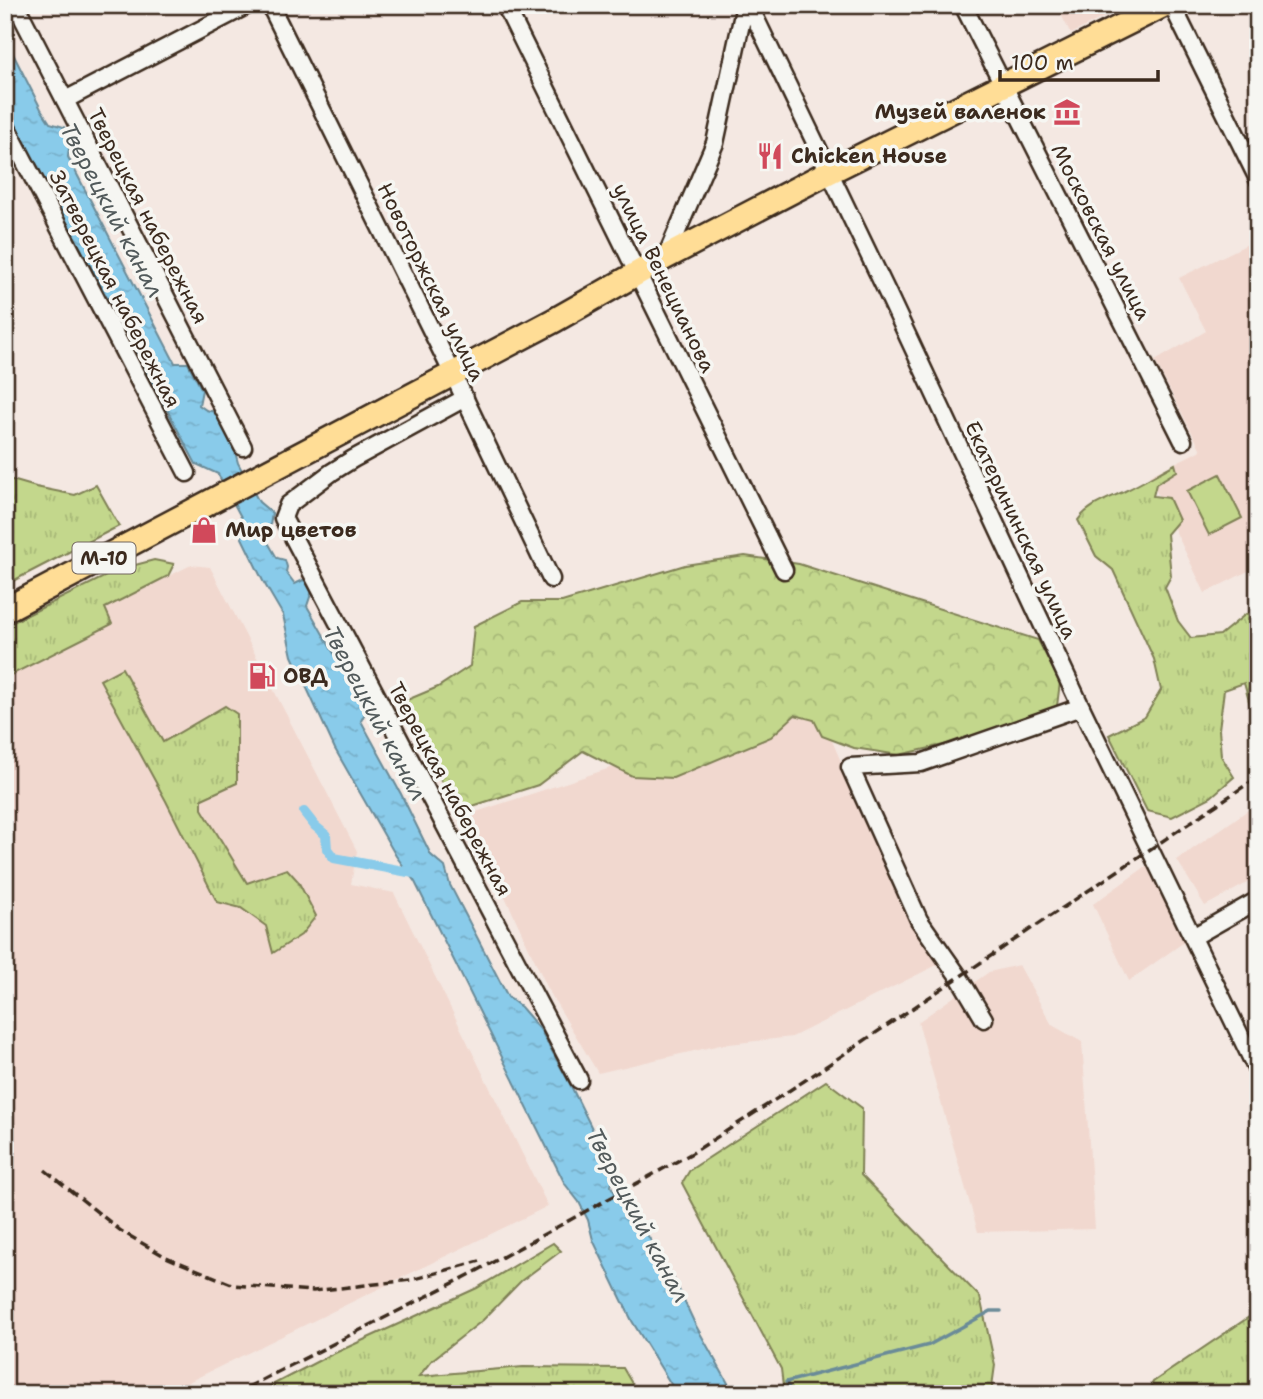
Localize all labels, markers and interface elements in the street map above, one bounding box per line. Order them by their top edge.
scale bar [1000,38,1158,82]
text: 100 m [1011,49,1074,77]
museum icon: Музей валенок [1052,97,1082,127]
place label: Музей валенок [874,98,1046,126]
street label: Тверецкая набережная [81,103,215,329]
water label: Тверецкий канал [53,117,171,303]
street label: Московская улица [1044,139,1158,325]
restaurant icon: Chicken House [755,141,785,171]
place label: Chicken House [791,142,947,170]
street label: Затверецкая набережная [43,165,187,413]
street label: Новоторжская улица [371,178,491,386]
street label: улица Венецианова [606,179,722,377]
street label: Екатерининская улица [958,417,1084,643]
shop icon: Мир цветов [189,515,219,545]
place label: Мир цветов [225,516,357,544]
road number: М-10 [72,542,136,573]
water label: Тверецкий канал [316,620,434,806]
fuel station icon: ОВД [247,661,277,691]
place label: ОВД [283,662,328,690]
street label: Тверецкая набережная [382,677,518,901]
water label: Тверецкий канал [579,1122,697,1308]

